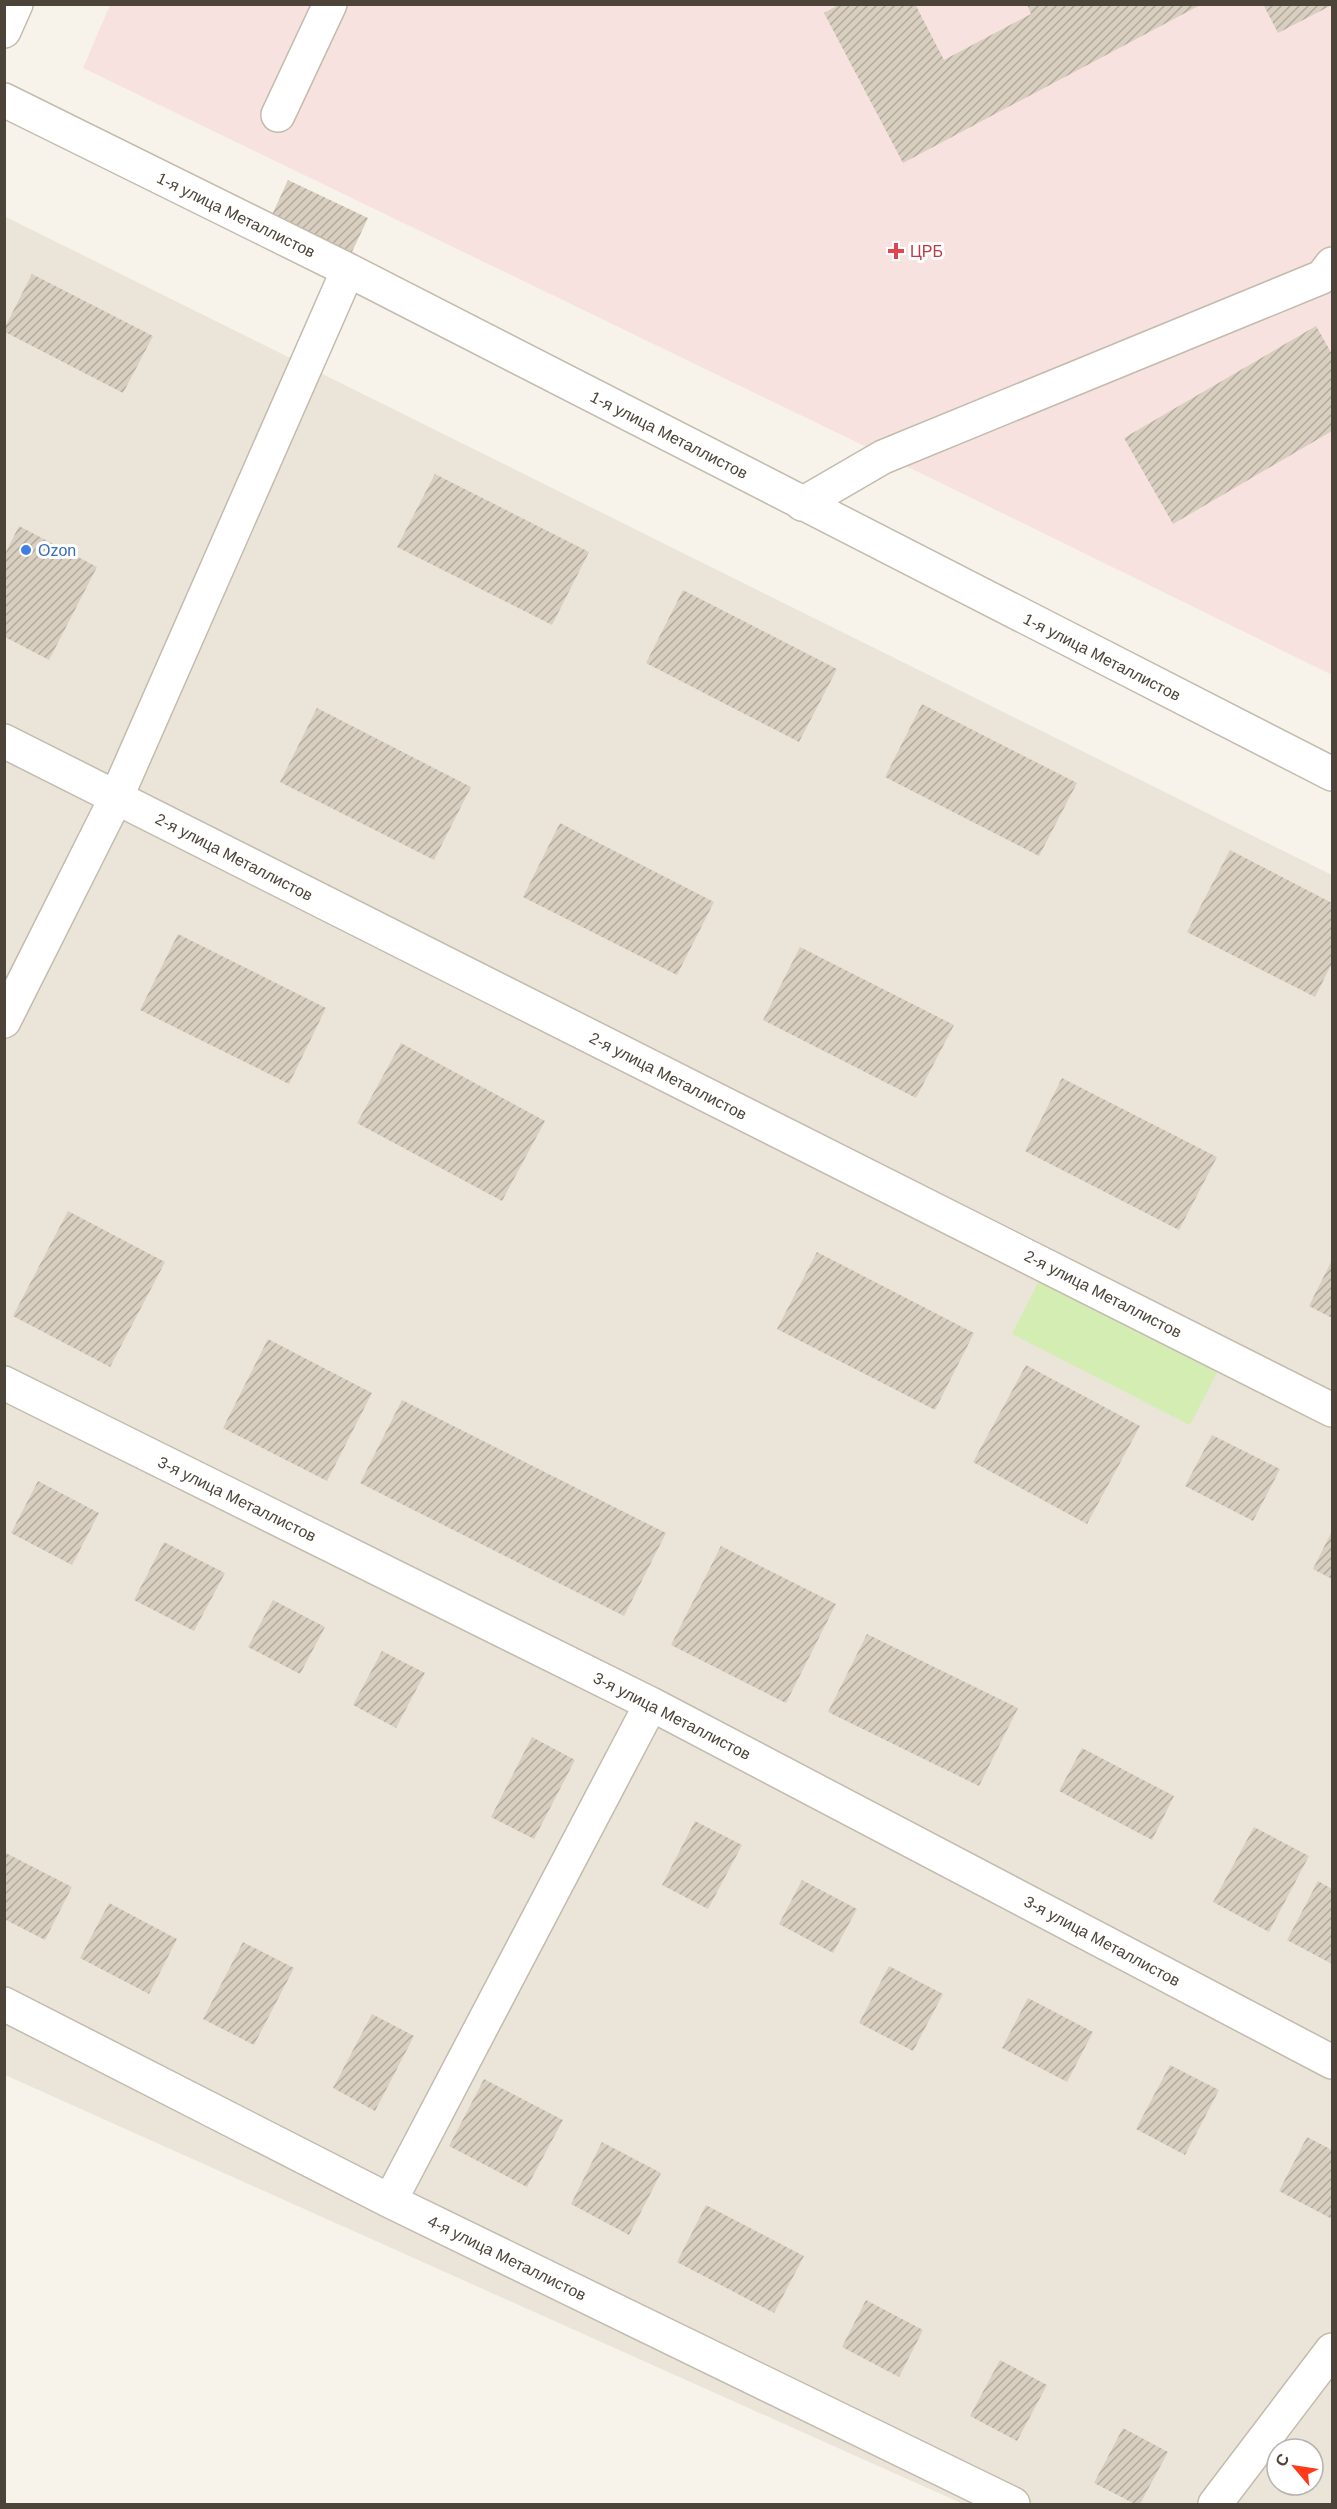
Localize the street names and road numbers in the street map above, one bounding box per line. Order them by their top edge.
street label: 1-я улица Металлистов [154,169,318,261]
street label: 1-я улица Металлистов [588,388,750,482]
street label: 1-я улица Металлистов [1021,610,1183,704]
street label: 2-я улица Металлистов [153,810,315,904]
street label: 2-я улица Металлистов [587,1029,749,1123]
street label: 2-я улица Металлистов [1022,1247,1184,1341]
street label: 3-я улица Металлистов [155,1453,319,1545]
street label: 3-я улица Металлистов [591,1669,753,1763]
street label: 3-я улица Металлистов [1021,1893,1183,1989]
street label: 4-я улица Металлистов [425,2212,589,2304]

